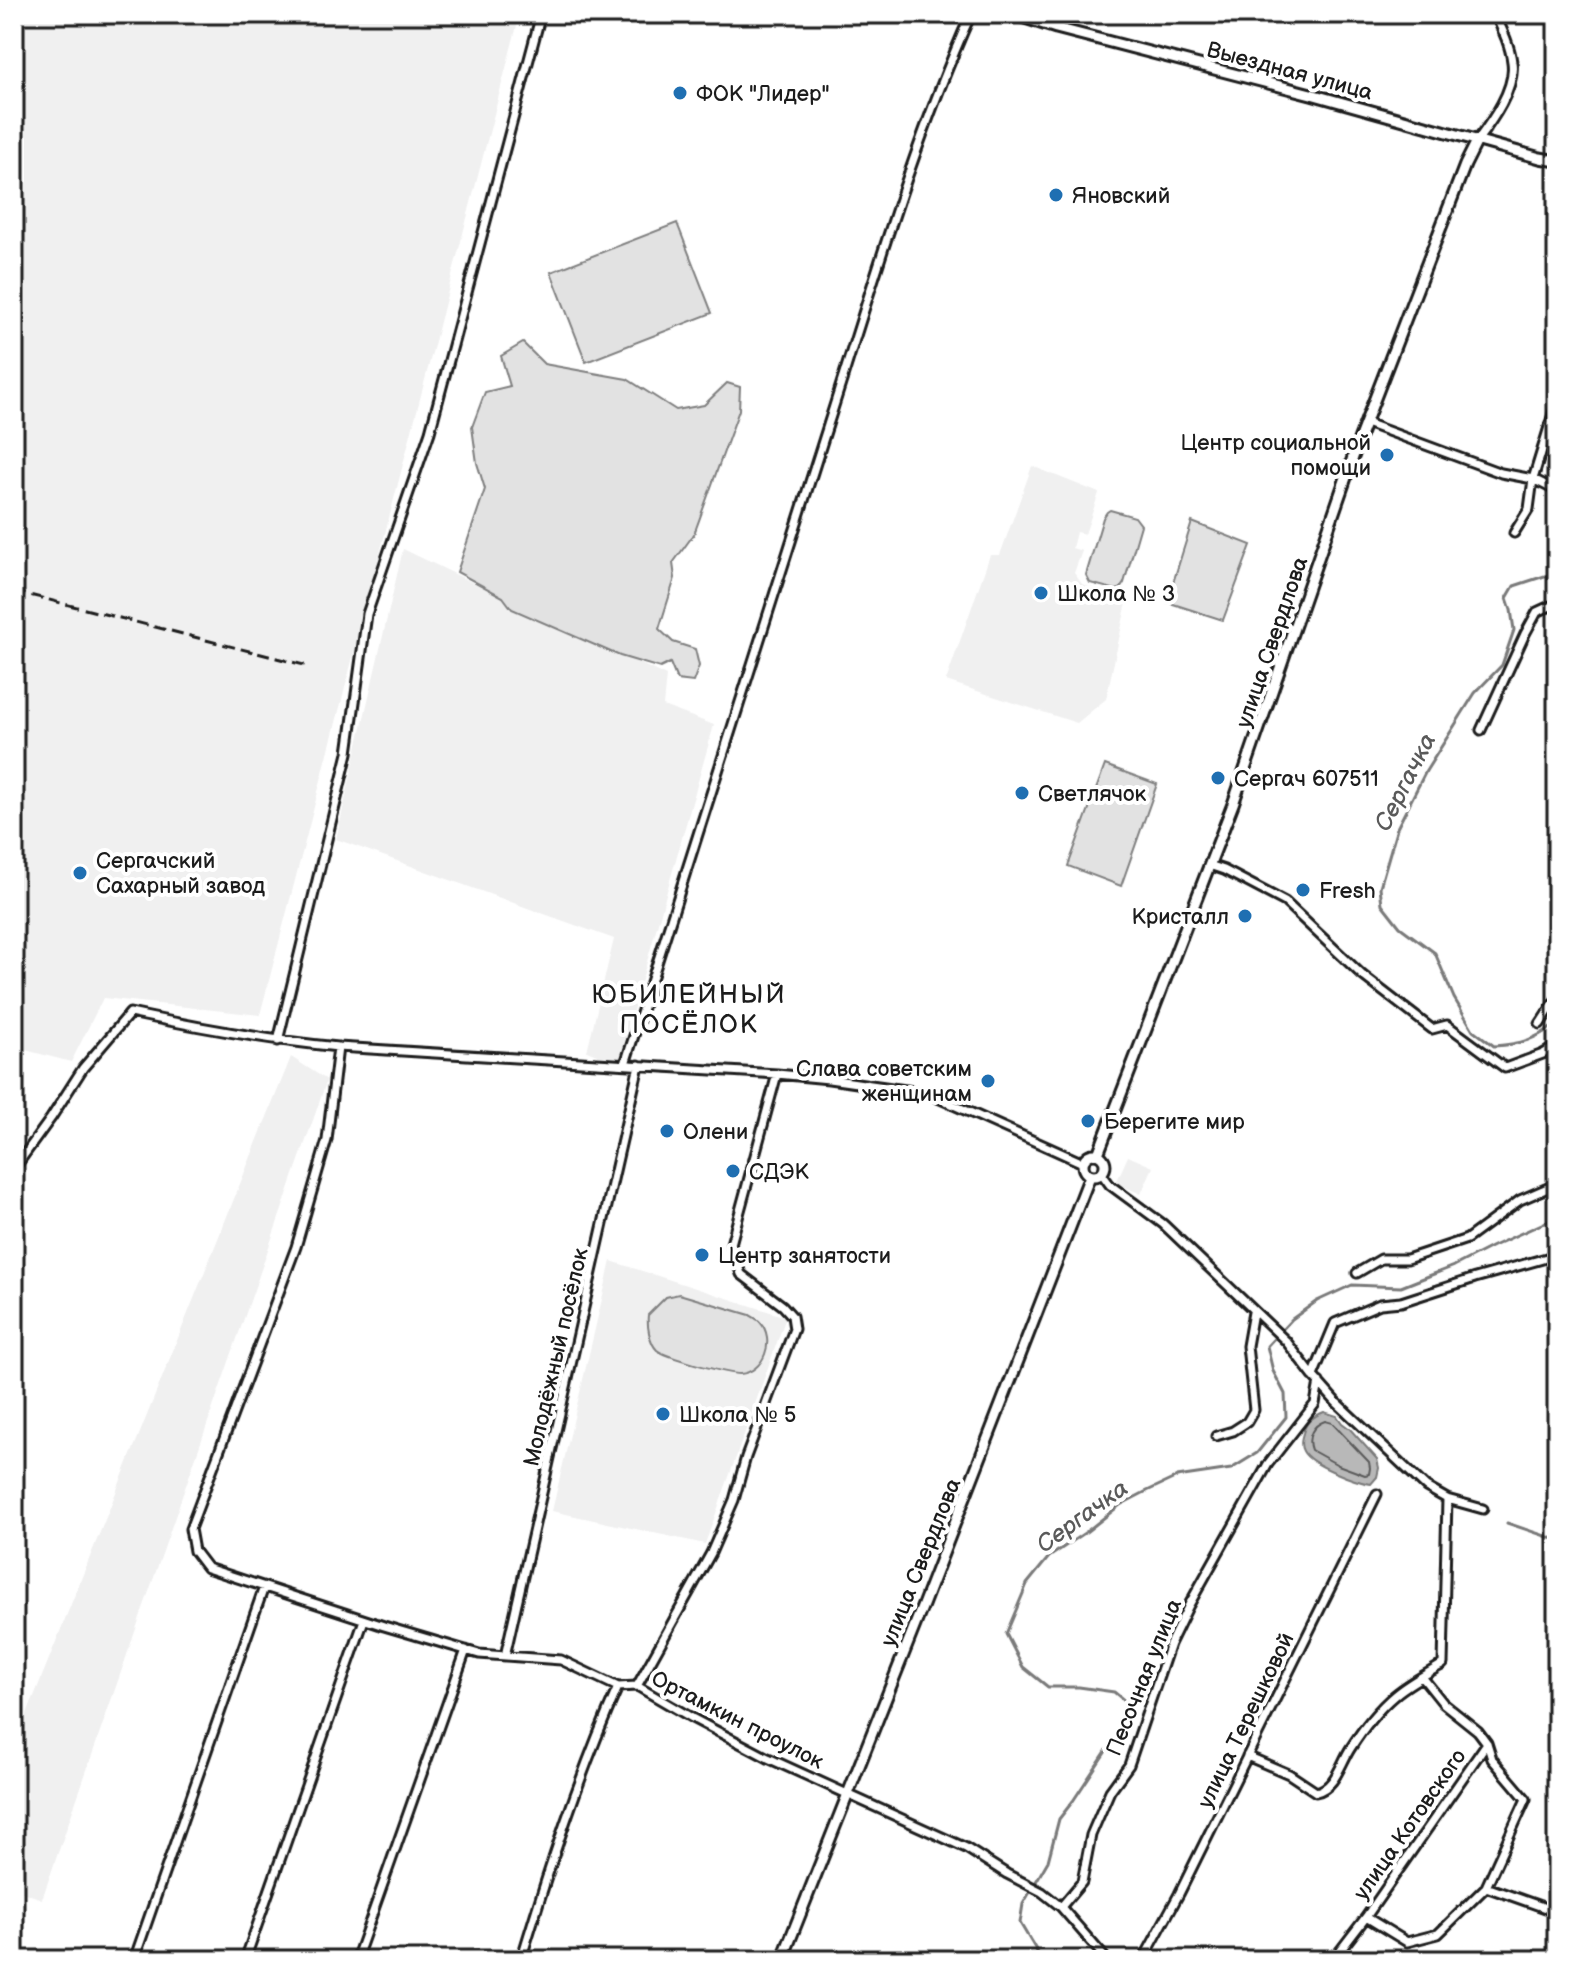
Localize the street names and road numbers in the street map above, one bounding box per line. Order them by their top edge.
street label: Выездная улица [1204,36,1375,107]
street label: улица Свердлова [1230,553,1314,732]
street label: Молодёжный посёлок [518,1245,595,1469]
street label: улица Свердлова [875,1474,967,1651]
street label: Песочная улица [1101,1595,1188,1760]
street label: улица Терешковой [1192,1629,1301,1813]
street label: Ортамкин проулок [647,1665,828,1776]
street label: улица Котовского [1348,1744,1472,1906]

